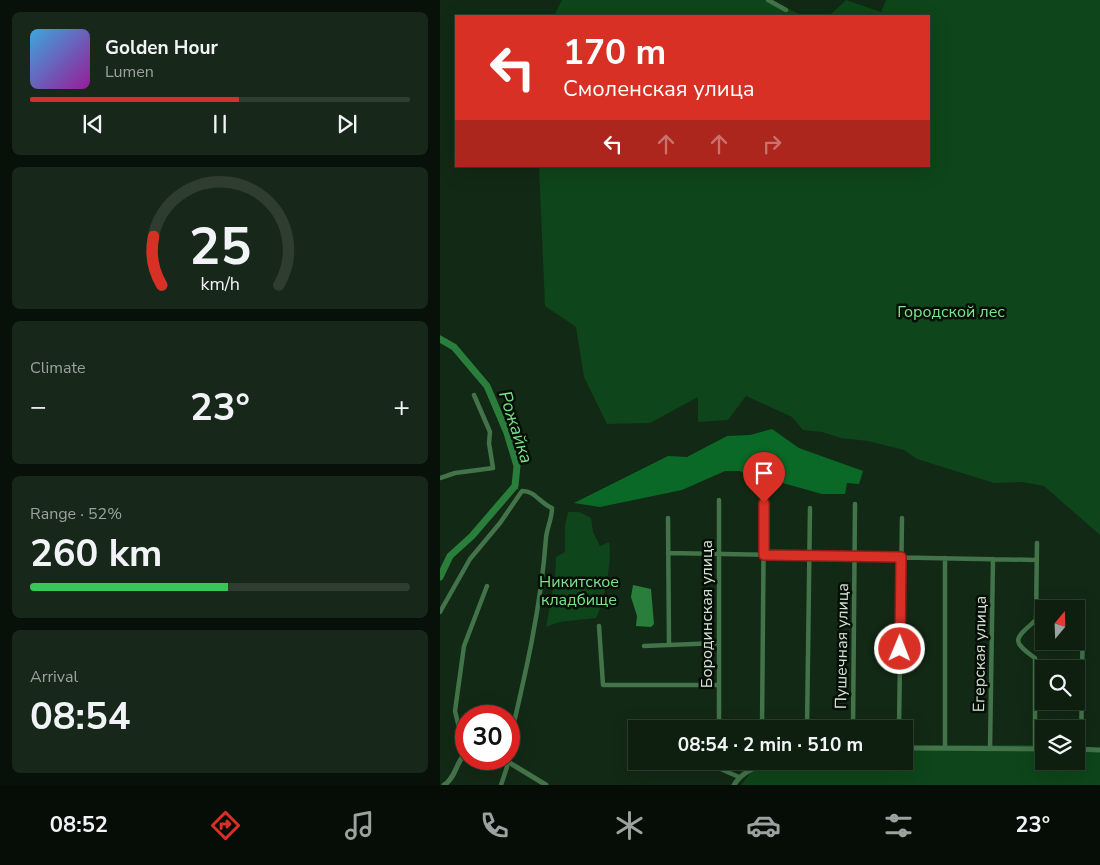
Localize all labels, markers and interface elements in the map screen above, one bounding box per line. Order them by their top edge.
text: 170 m [563,29,666,76]
text: Golden Hour [105,35,218,61]
icon: left [480,35,545,100]
text: Lumen [105,61,154,83]
text: Смоленская улица [563,74,755,104]
icon: previous [79,110,107,138]
icon: pause [206,110,234,138]
icon: next [333,110,361,138]
icon: left [599,130,627,158]
icon: ahead [652,130,680,158]
icon: ahead [705,130,733,158]
icon: right [758,130,786,158]
text: 25 [189,211,251,282]
text: km/h [200,272,240,296]
park label: Городской лес [897,301,1005,323]
text: Climate [30,357,85,379]
text: 23° [190,382,250,433]
text: − [30,388,47,426]
text: + [393,388,410,426]
water label: Рожайка [493,388,539,466]
pin [743,452,785,503]
icon: arrive [750,459,778,487]
text: Range · 52% [30,503,122,525]
text: 260 km [30,528,162,579]
street label: Бородинская улица [696,540,718,688]
park label: Никитское кладбище [539,571,619,611]
street label: Пушечная улица [830,583,854,709]
street label: Егерская улица [968,596,992,712]
north arrow [1035,600,1085,650]
map controls [1035,600,1085,770]
position arrow [873,622,925,674]
button: search [1035,660,1085,710]
text: Arrival [30,666,78,688]
text: 08:54 [30,691,131,742]
speed limit sign: 30 [455,705,520,770]
button: layers [1035,720,1085,770]
text: 08:54 · 2 min · 510 m [678,732,863,758]
icon: directions [208,808,243,843]
icon: music [342,808,377,843]
icon: phone [477,808,512,843]
icon: climate [612,808,647,843]
icon: car [746,808,781,843]
icon: filters [881,808,916,843]
text: 08:52 [50,810,108,840]
text: 23° [1015,810,1050,840]

